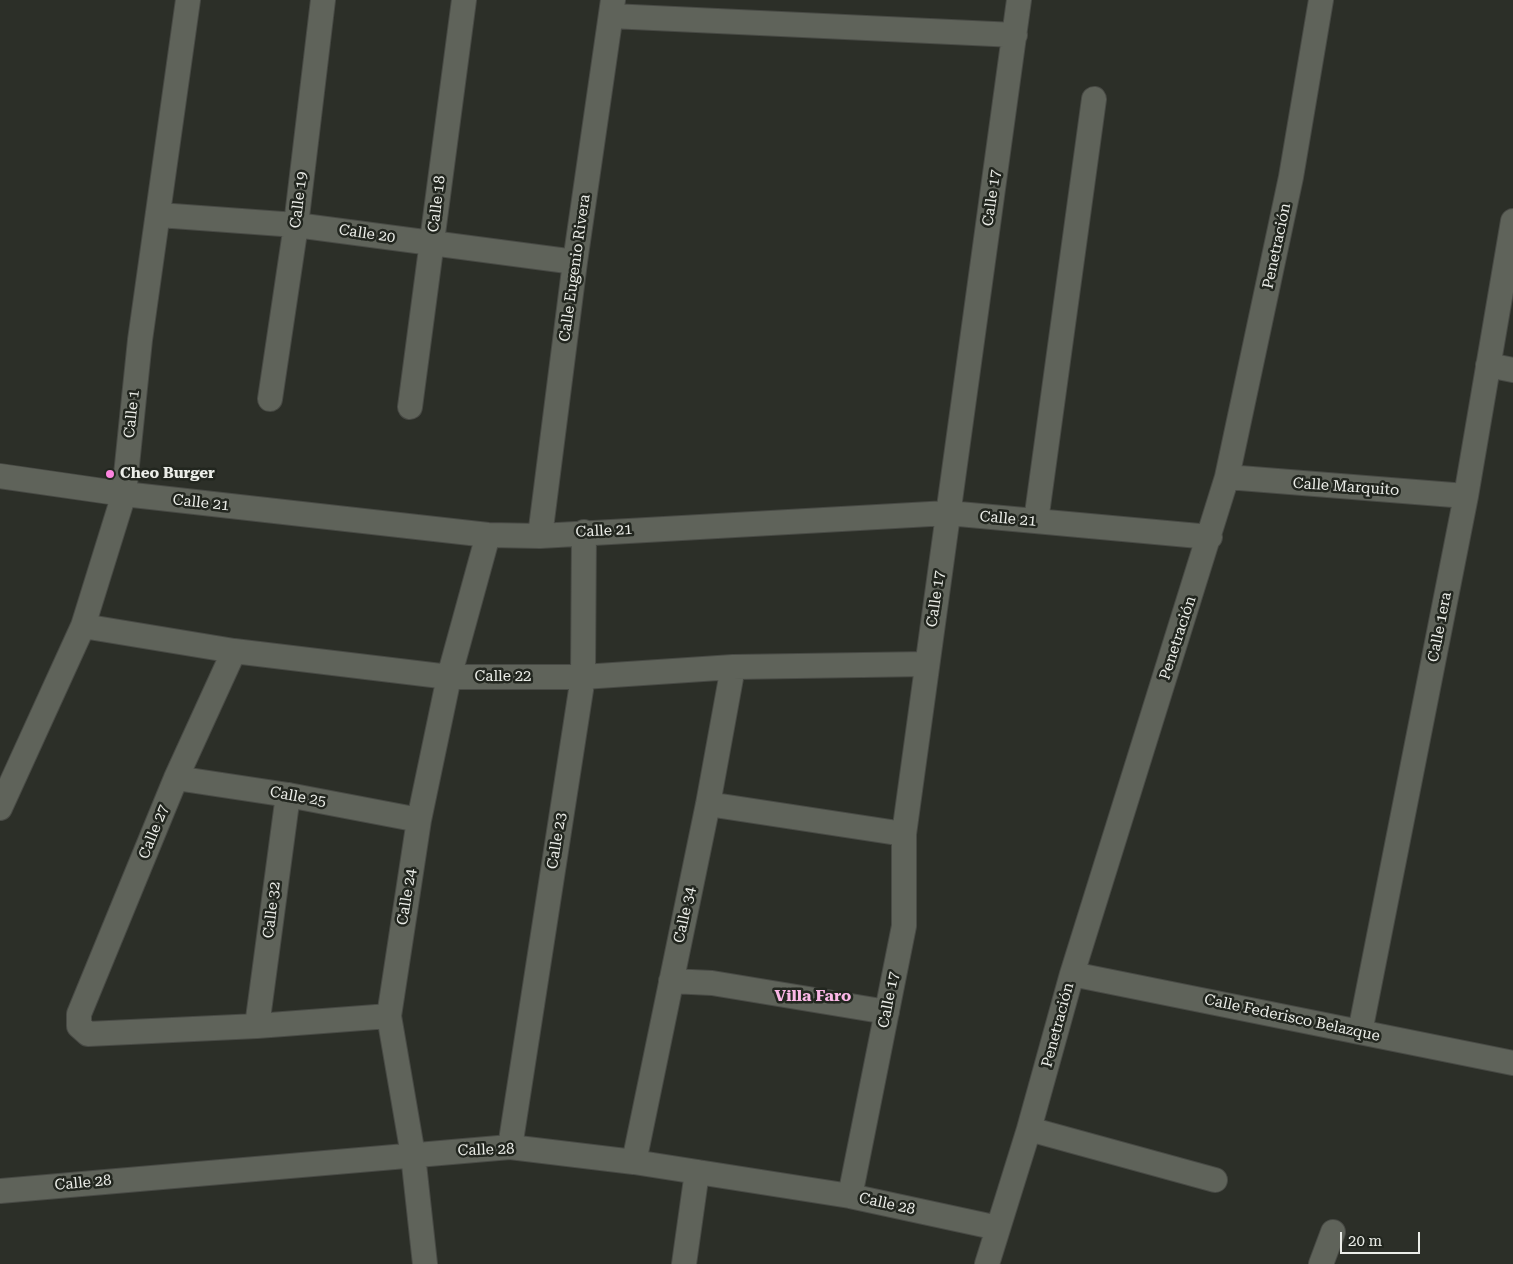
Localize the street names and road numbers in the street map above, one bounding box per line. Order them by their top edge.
street label: Calle 17 [979,169,1005,227]
street label: Calle 19 [287,171,311,229]
street label: Calle 18 [425,175,449,233]
street label: Calle Eugenio Rivera [556,193,594,343]
street label: Penetración [1259,202,1295,290]
street label: Calle 20 [338,221,396,247]
street label: Calle 1 [121,389,143,439]
street label: Calle Marquito [1292,474,1400,500]
street label: Calle 21 [172,491,230,515]
street label: Calle 21 [979,508,1037,530]
street label: Calle 21 [575,521,633,541]
street label: Calle 17 [923,570,949,628]
street label: Calle 1era [1424,590,1456,664]
street label: Penetración [1156,594,1200,682]
street label: Calle 22 [475,668,531,686]
street label: Calle 25 [268,783,328,811]
street label: Calle 27 [135,802,173,862]
street label: Calle 23 [544,811,570,871]
street label: Calle 24 [394,867,420,927]
street label: Calle 32 [260,881,284,939]
street label: Calle 34 [670,885,700,945]
street label: Calle 17 [875,970,903,1030]
street label: Penetración [1038,981,1078,1069]
street label: Calle Federisco Belazque [1202,991,1382,1045]
street label: Calle 28 [457,1140,515,1160]
street label: Calle 28 [54,1172,112,1194]
street label: Calle 28 [857,1189,917,1219]

